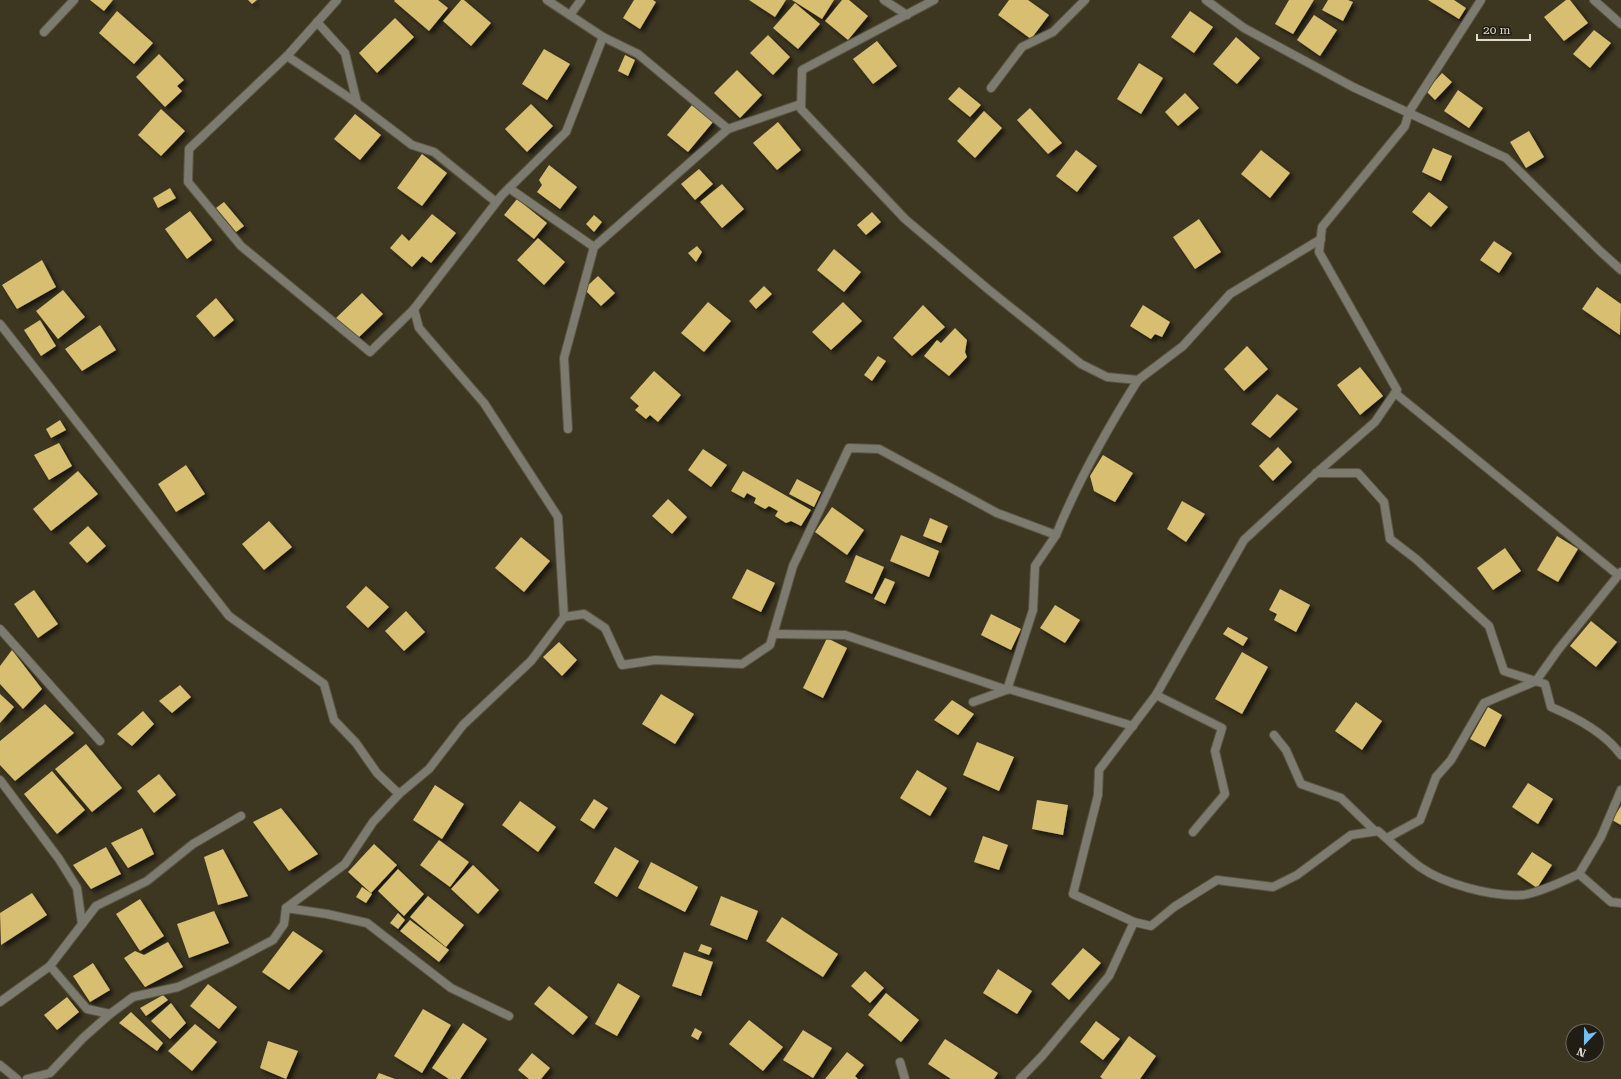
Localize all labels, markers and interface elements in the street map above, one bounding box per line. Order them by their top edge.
scale bar [1477,16,1530,42]
text: 20 m [1483,23,1510,37]
north arrow [1565,1023,1605,1063]
text: N [1575,1044,1588,1059]

